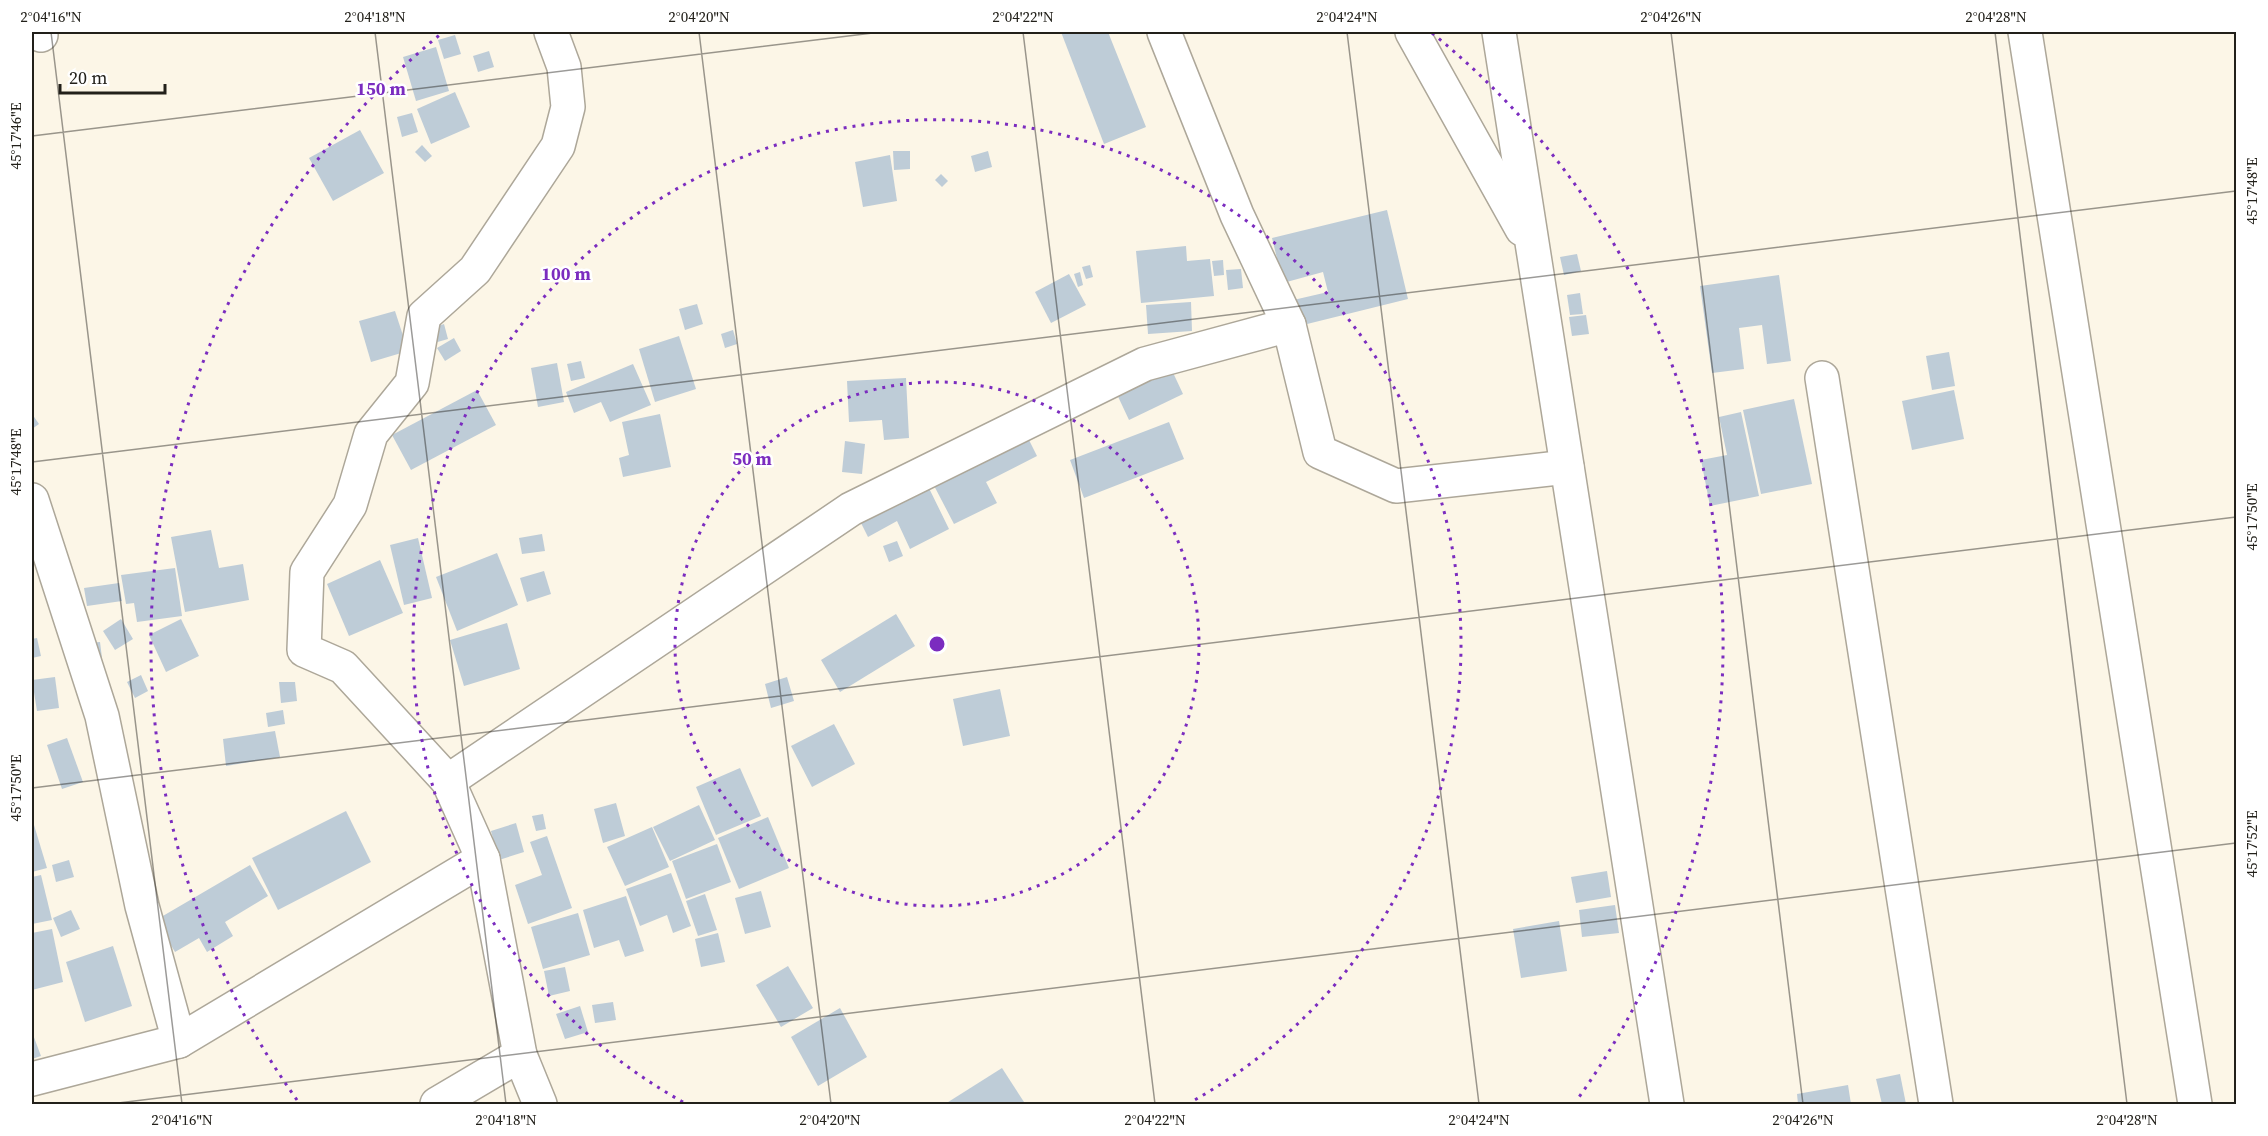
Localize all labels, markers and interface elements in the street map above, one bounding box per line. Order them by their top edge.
text: 2°04'16"N [20,6,82,27]
text: 2°04'18"N [344,6,406,27]
text: 2°04'20"N [668,6,730,27]
text: 2°04'22"N [992,6,1054,27]
text: 2°04'24"N [1316,6,1378,27]
text: 2°04'26"N [1640,6,1702,27]
text: 2°04'28"N [1965,6,2027,27]
scale bar [60,57,165,95]
text: 20 m [69,65,107,90]
text: 150 m [356,76,406,101]
text: 45°17'46"E [5,102,26,170]
text: 45°17'48"E [2241,157,2262,225]
text: 100 m [541,261,591,286]
text: 45°17'48"E [5,428,26,496]
text: 50 m [732,446,772,471]
text: 45°17'50"E [2241,483,2262,551]
centre of rings [927,634,947,654]
text: 45°17'50"E [5,754,26,822]
text: 45°17'52"E [2241,810,2262,878]
text: 2°04'16"N [151,1109,213,1130]
text: 2°04'18"N [475,1109,537,1130]
text: 2°04'20"N [799,1109,861,1130]
text: 2°04'22"N [1124,1109,1186,1130]
text: 2°04'24"N [1448,1109,1510,1130]
text: 2°04'26"N [1772,1109,1834,1130]
text: 2°04'28"N [2096,1109,2158,1130]

